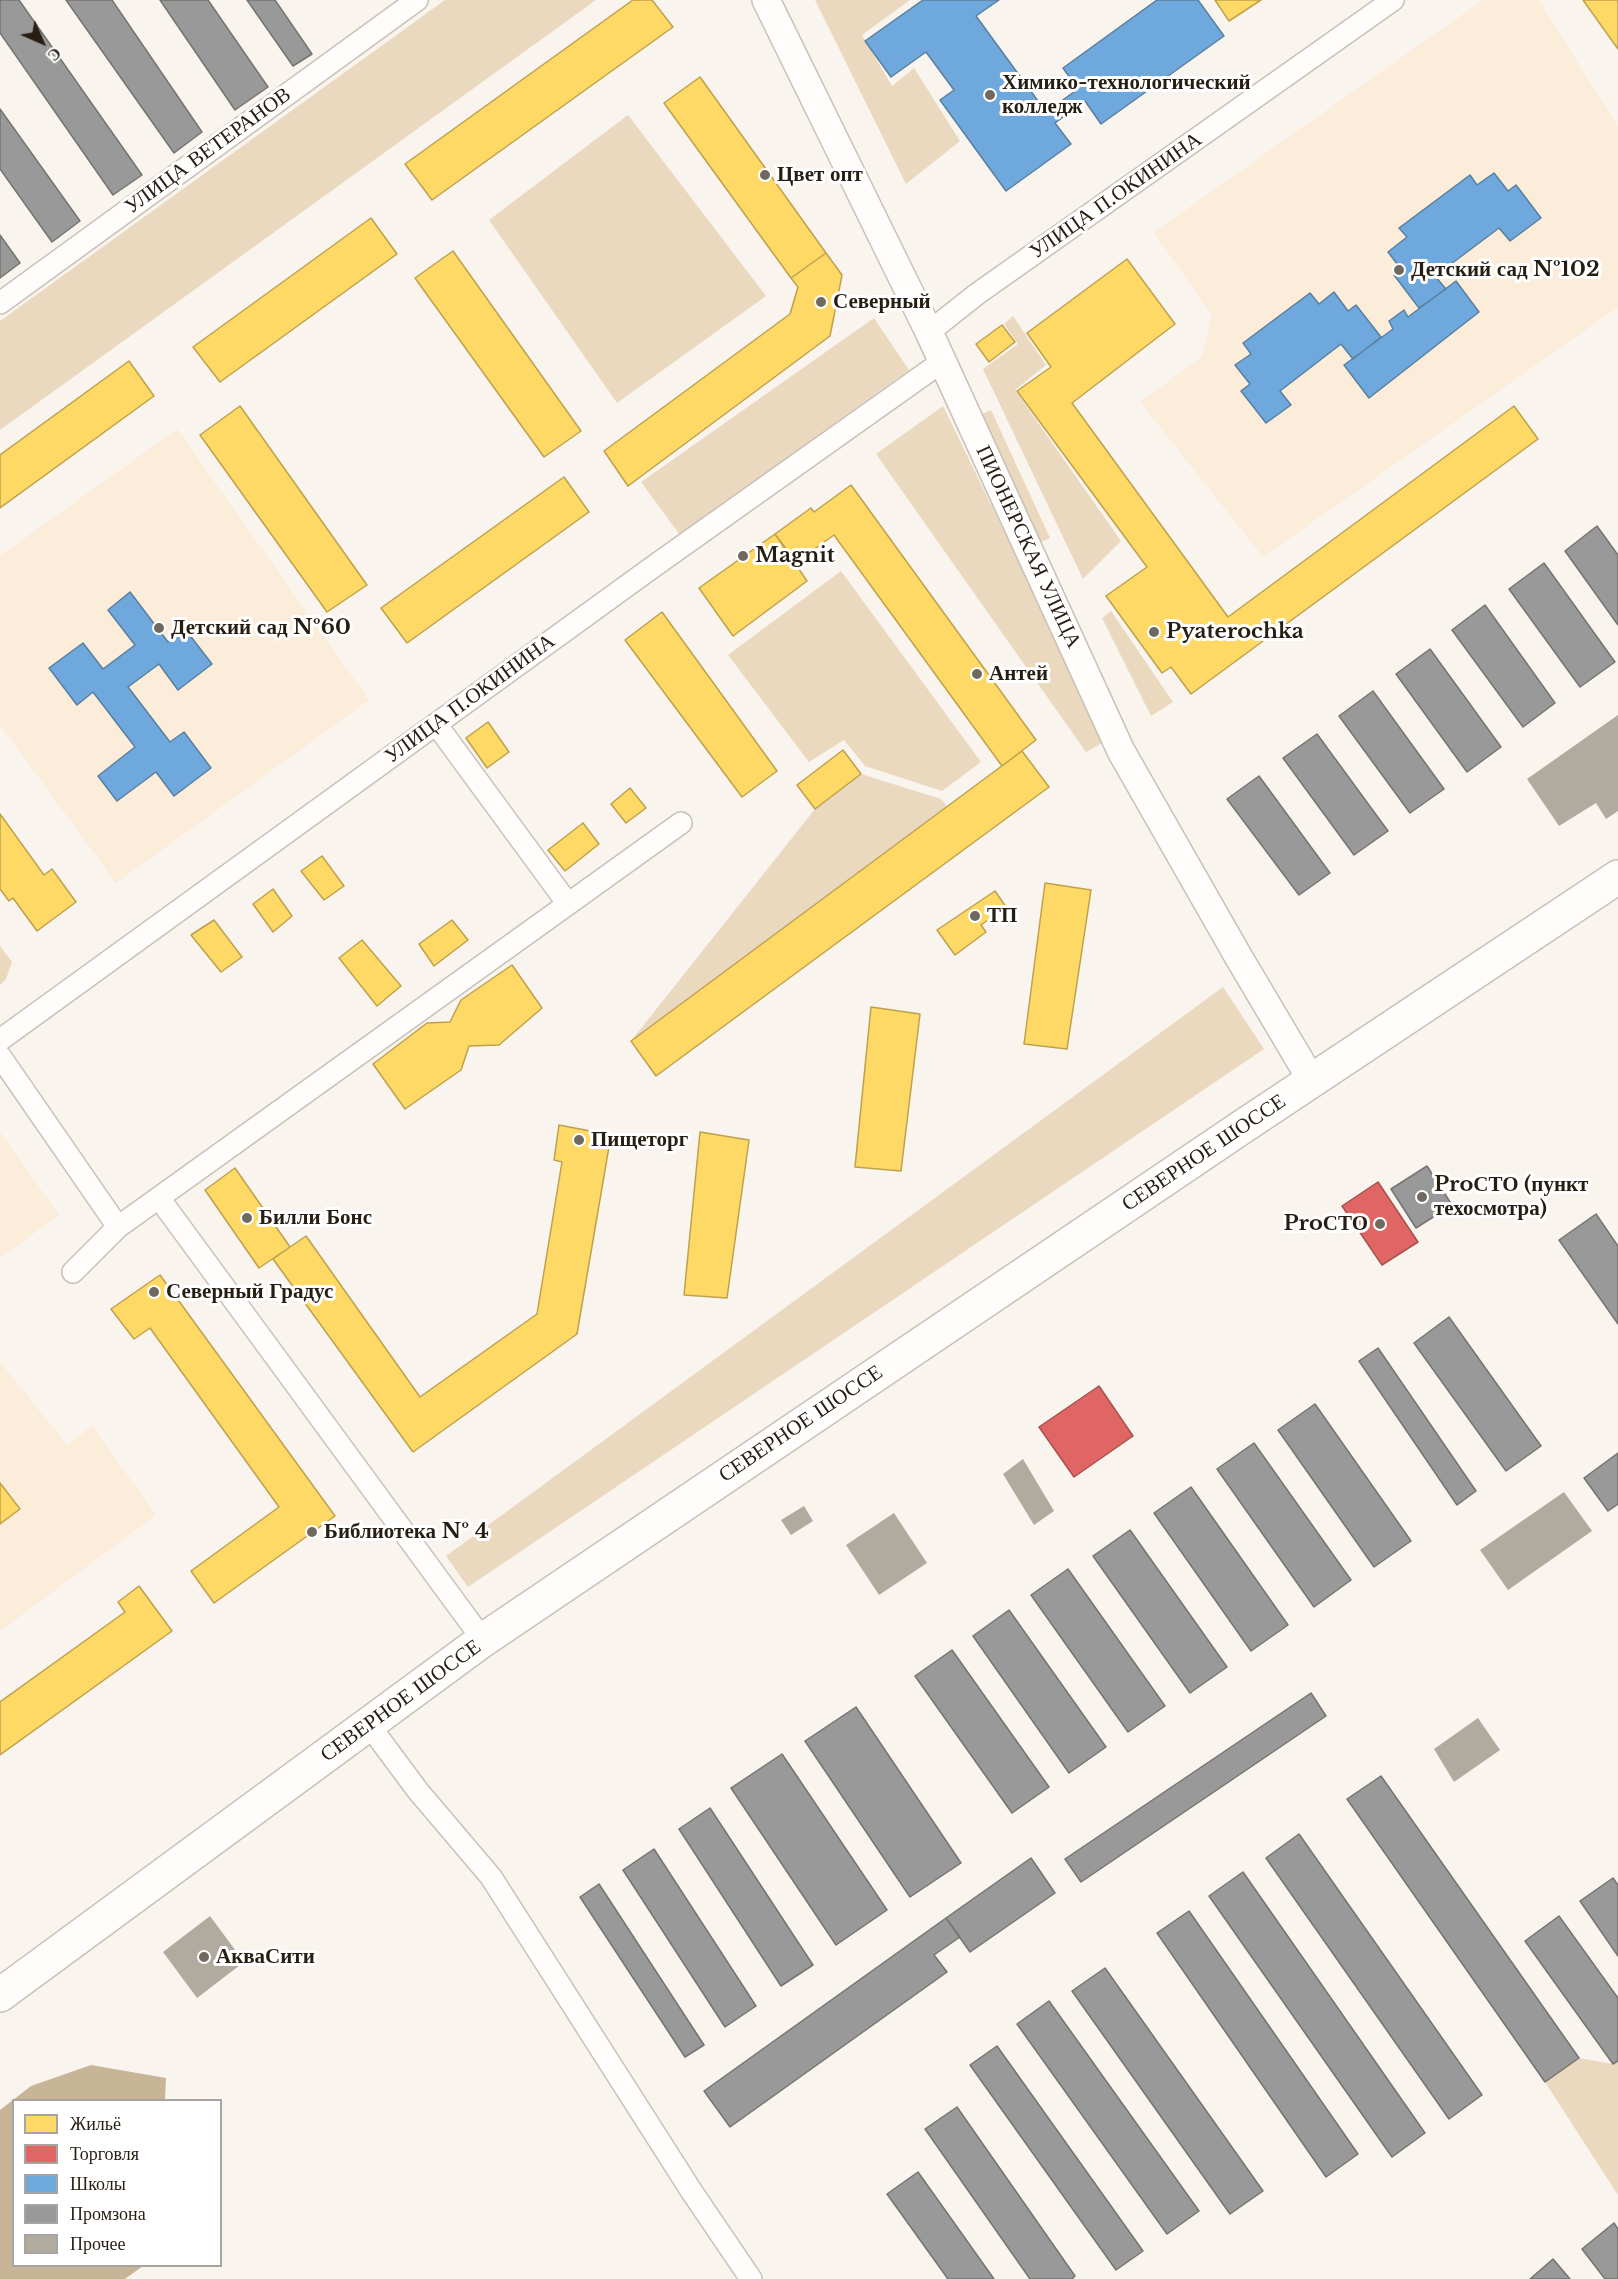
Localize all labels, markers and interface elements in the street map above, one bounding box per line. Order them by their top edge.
north arrow [12,12,72,72]
text: С [44,44,66,66]
place label: Химико-технологический колледж [1002,70,1251,120]
street label: УЛИЦА ВЕТЕРАНОВ [120,82,296,220]
marker: Химико-технологический колледж [983,88,997,102]
street label: УЛИЦА П.ОКИНИНА [1025,127,1207,265]
place label: Цвет опт [777,162,863,188]
marker: Цвет опт [758,168,772,182]
place label: Детский сад №102 [1411,257,1600,283]
marker: Детский сад №102 [1392,263,1406,277]
place label: Северный [833,289,931,315]
marker: Северный [814,295,828,309]
street label: ПИОНЕРСКАЯ УЛИЦА [970,442,1086,652]
place label: Magnit [755,543,835,569]
marker: Magnit [736,549,750,563]
place label: Детский сад №60 [171,615,351,641]
place label: Pyaterochka [1166,619,1304,645]
marker: Детский сад №60 [152,621,166,635]
marker: Pyaterochka [1147,625,1161,639]
street label: УЛИЦА П.ОКИНИНА [380,629,560,769]
place label: Антей [989,661,1048,687]
marker: Антей [970,667,984,681]
place label: ТП [987,903,1017,929]
marker: ТП [968,909,982,923]
street label: СЕВЕРНОЕ ШОССЕ [1117,1089,1291,1217]
place label: Пищеторг [591,1127,688,1153]
marker: Пищеторг [572,1133,586,1147]
place label: ProСТО (пункт техосмотра) [1434,1172,1588,1222]
marker: ProСТО (пункт техосмотра) [1415,1190,1429,1204]
place label: Билли Бонс [259,1205,372,1231]
marker: Билли Бонс [240,1211,254,1225]
place label: ProСТО [1284,1211,1368,1237]
marker: ProСТО [1373,1217,1387,1231]
place label: Северный Градус [166,1279,333,1305]
marker: Северный Градус [147,1285,161,1299]
street label: СЕВЕРНОЕ ШОССЕ [714,1360,888,1488]
place label: Библиотека № 4 [324,1519,489,1545]
marker: Библиотека № 4 [305,1525,319,1539]
street label: СЕВЕРНОЕ ШОССЕ [316,1634,486,1768]
place label: АкваСити [216,1944,315,1970]
marker: АкваСити [197,1950,211,1964]
legend [12,2099,222,2267]
text: Жильё [70,2113,121,2135]
text: Торговля [70,2143,139,2165]
text: Школы [70,2173,126,2195]
text: Промзона [70,2203,146,2225]
text: Прочее [70,2233,126,2255]

